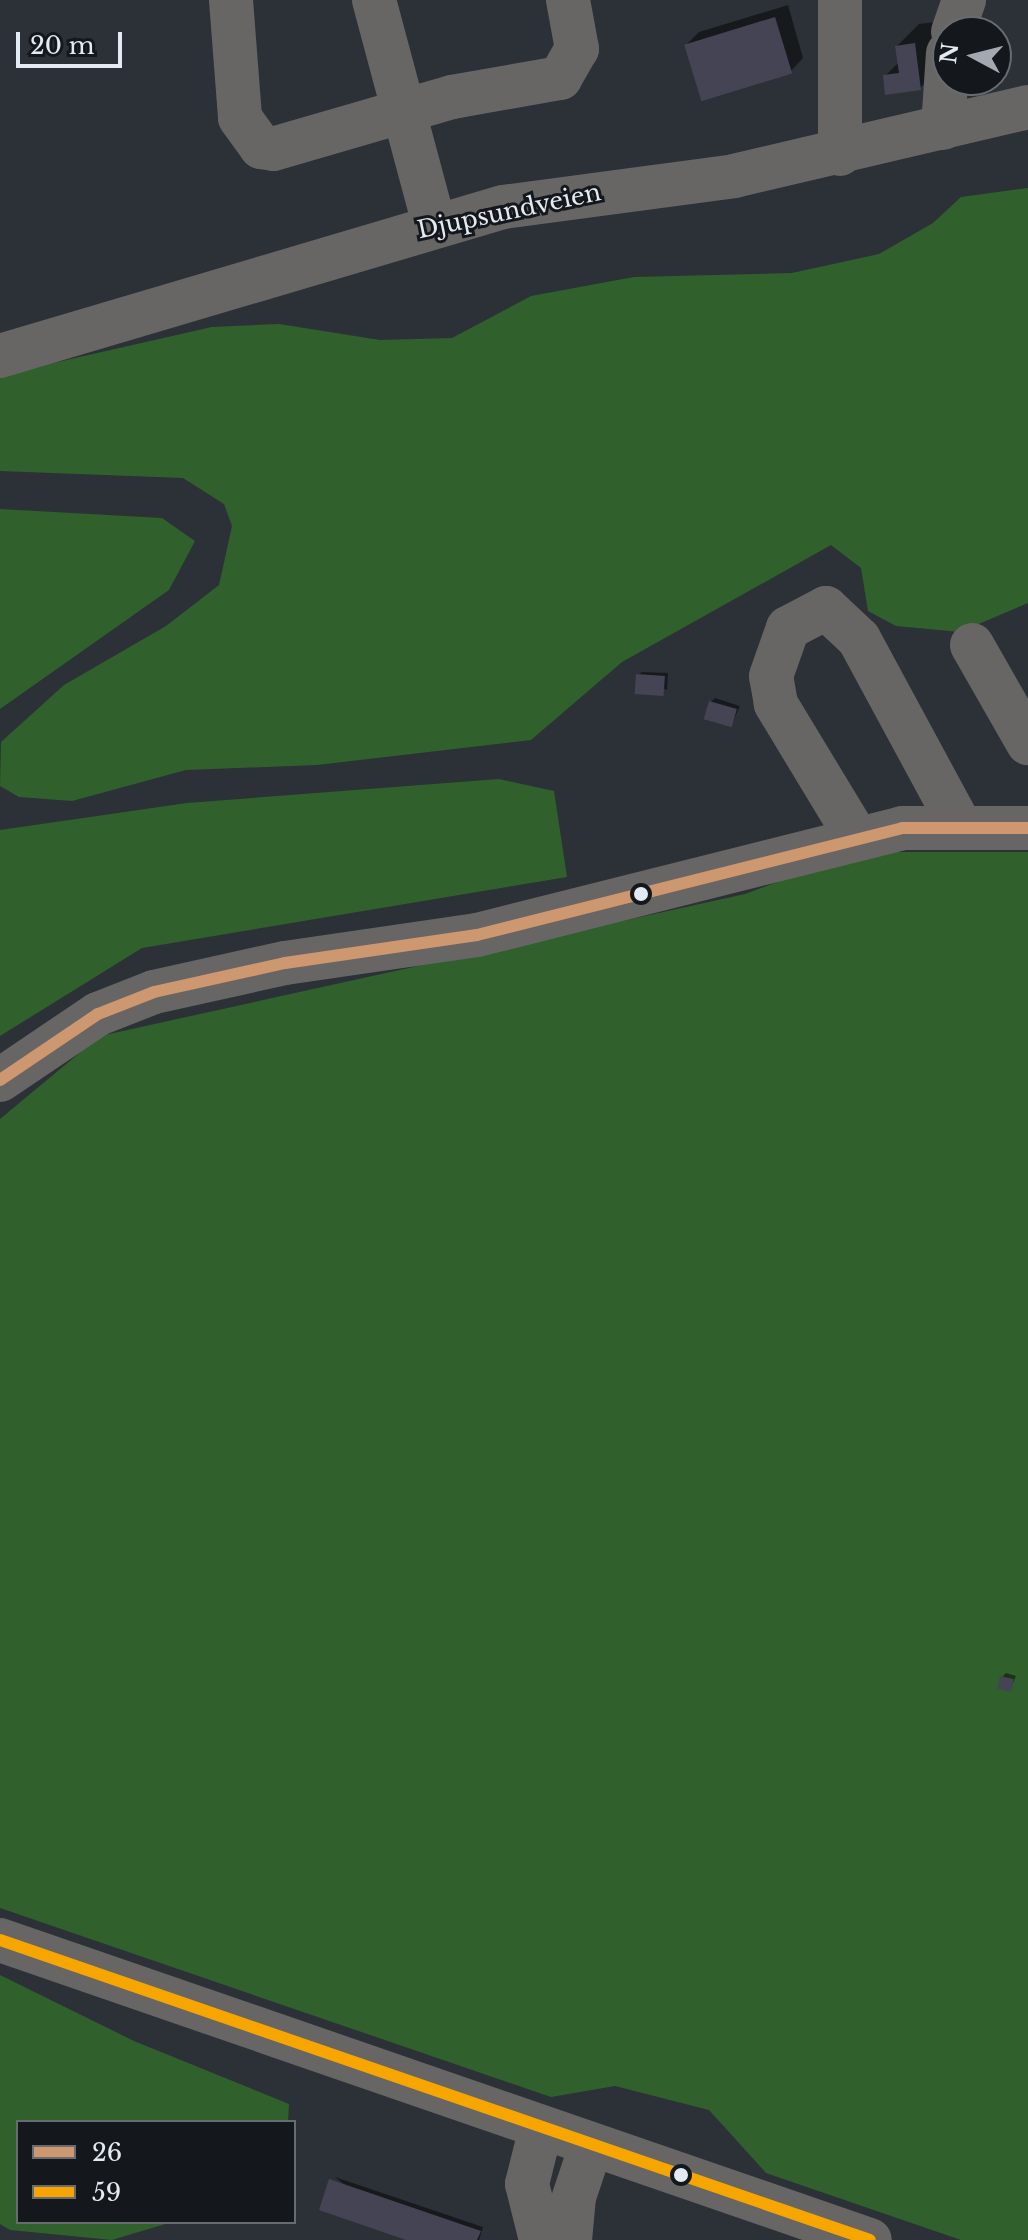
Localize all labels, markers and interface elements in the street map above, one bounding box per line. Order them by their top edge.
scale bar [20,16,126,66]
north arrow [932,16,1012,96]
text: 20 m [30,31,95,60]
text: N [935,41,964,65]
street label: Djupsundveien [415,177,603,245]
unlabelled marker [633,886,649,902]
legend [16,2120,296,2224]
text: 26 [92,2138,122,2167]
unlabelled marker [673,2167,689,2183]
text: 59 [92,2178,121,2207]

